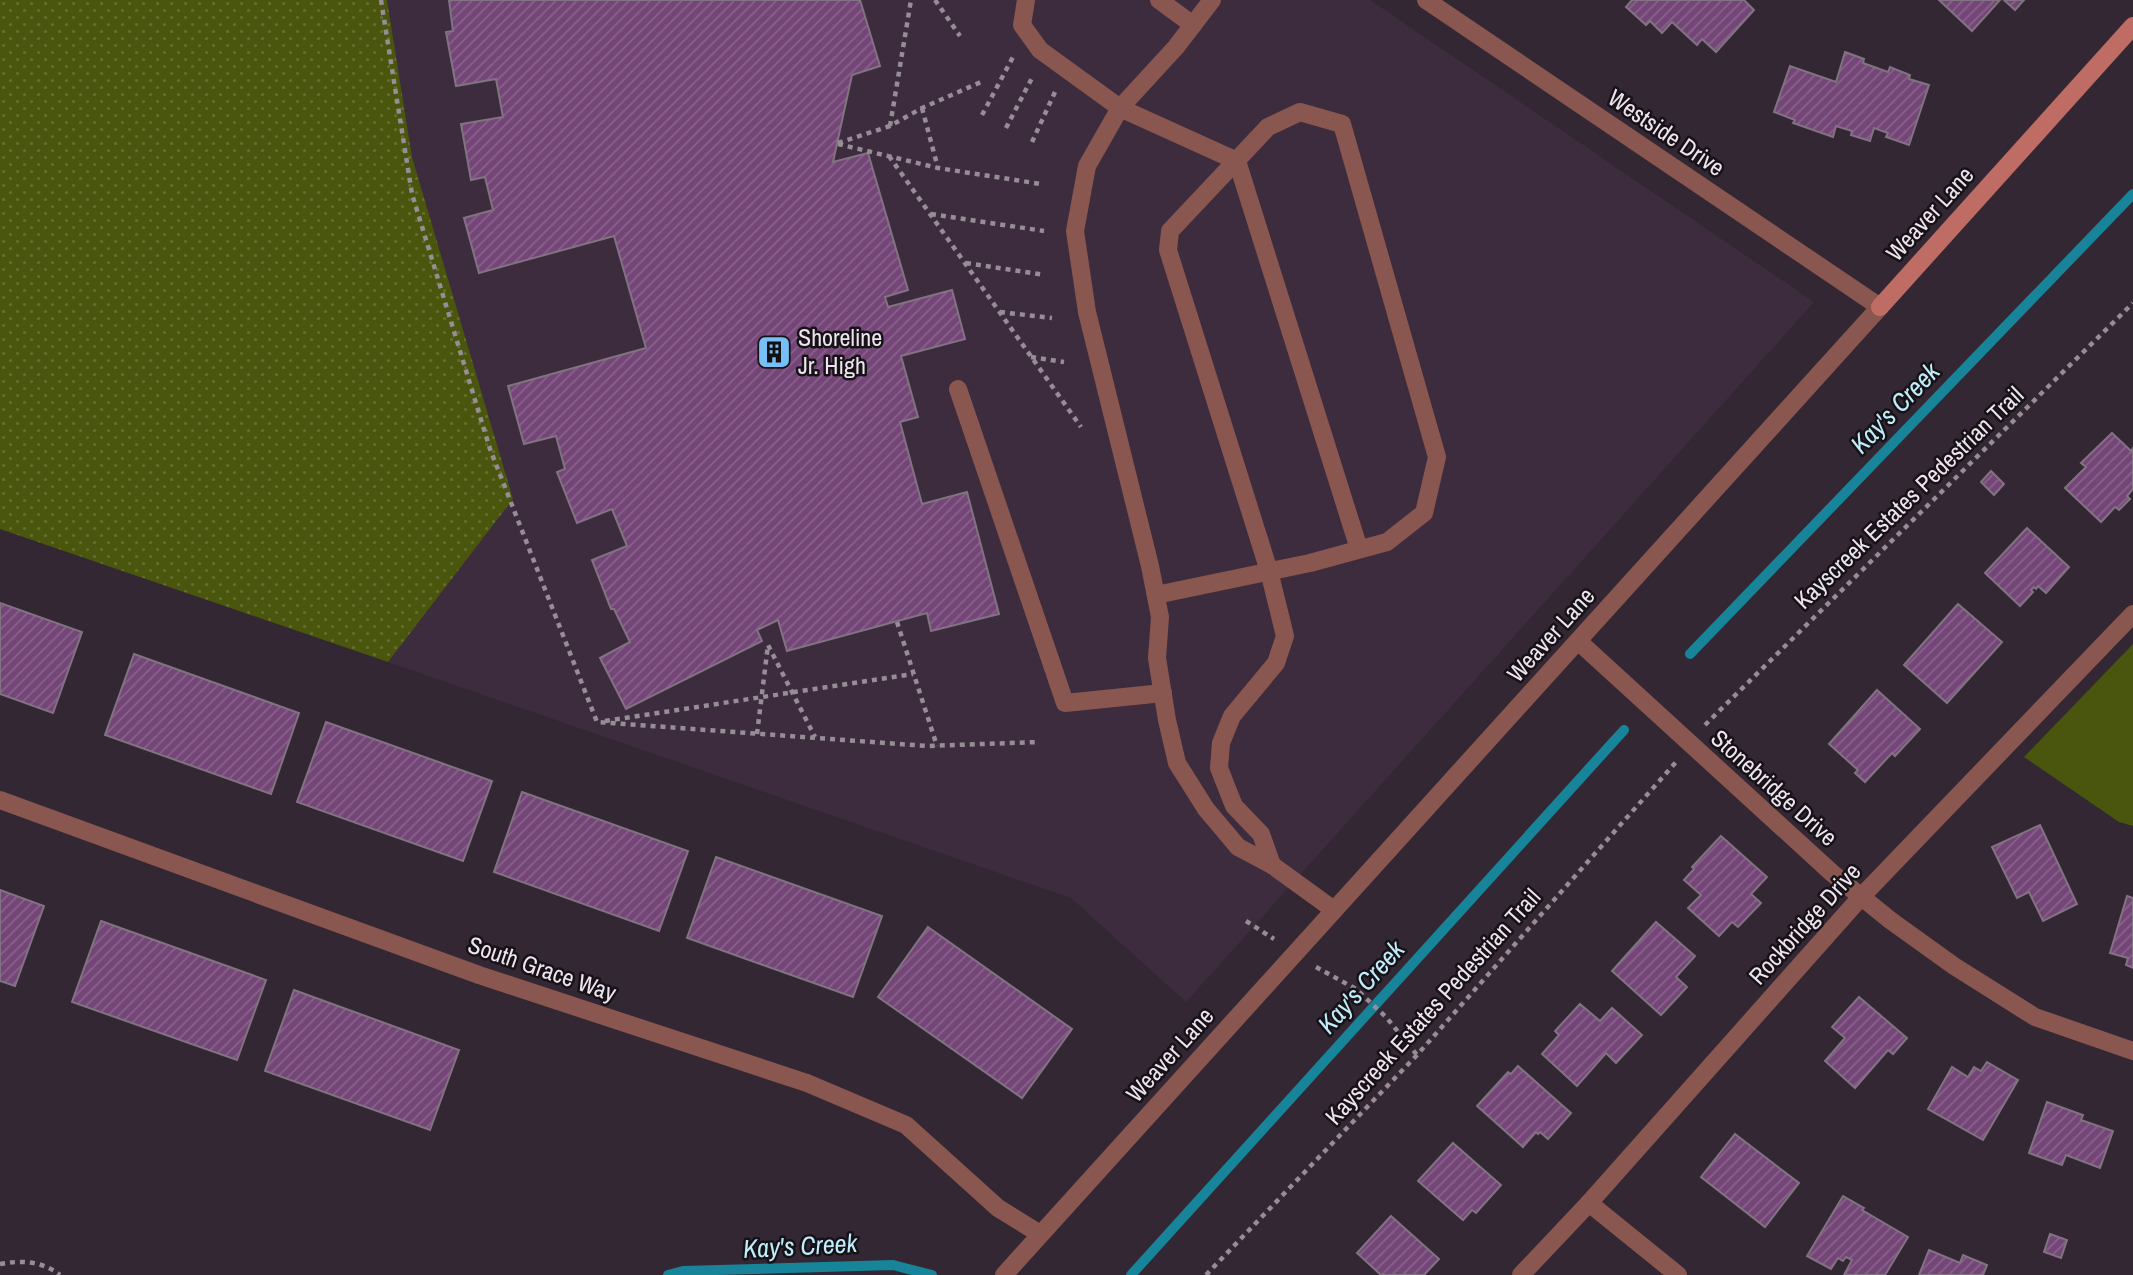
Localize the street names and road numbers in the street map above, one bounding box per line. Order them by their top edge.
street label: Westside Drive [1602,81,1731,183]
street label: Weaver Lane [1878,159,1980,267]
street label: Kayscreek Estates Pedestrian Trail [1787,379,2030,616]
street label: Weaver Lane [1499,580,1601,688]
street label: Stonebridge Drive [1705,722,1845,853]
street label: Rockbridge Drive [1741,856,1867,991]
street label: Kayscreek Estates Pedestrian Trail [1318,881,1547,1131]
street label: South Grace Way [464,928,621,1008]
street label: Weaver Lane [1118,1000,1220,1108]

